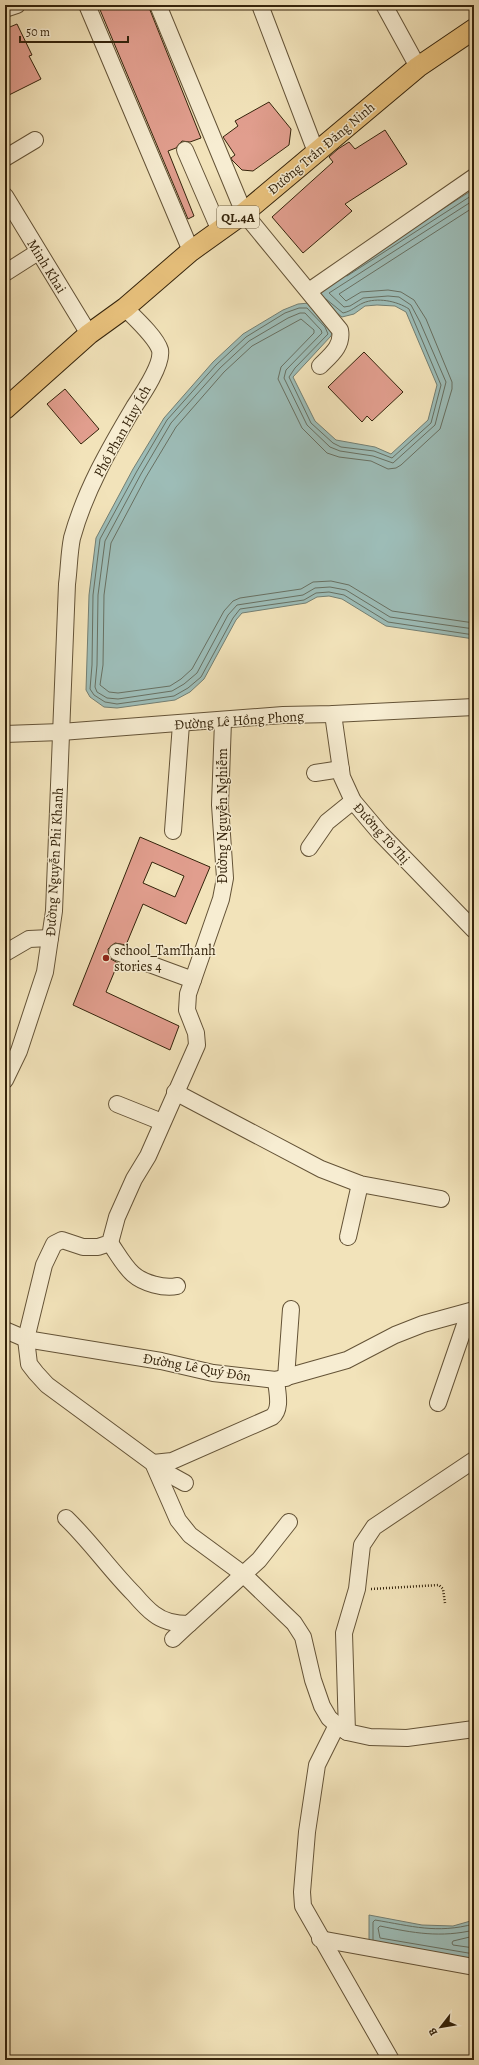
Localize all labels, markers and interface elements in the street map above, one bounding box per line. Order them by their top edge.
scale bar [20,18,128,44]
text: 50 m [26,24,50,40]
street label: Đường Trần Đăng Ninh [264,97,379,199]
road number: QL.4A [217,206,259,228]
street label: Minh Khai [23,236,71,297]
street label: Phố Phan Huy Ích [89,381,156,481]
street label: Đường Lê Hồng Phong [173,706,305,735]
street label: Đường Nguyễn Nghiễm [213,748,232,884]
street label: Đường Nguyễn Phi Khanh [41,786,68,937]
street label: Đường Tô Thị [349,798,414,868]
place label: school_TamThanh stories 4 [114,941,216,976]
marker: school_TamThanh stories 4 [101,953,111,963]
street label: Đường Lê Quý Đôn [141,1349,253,1386]
north arrow [421,2007,461,2047]
text: B [425,2025,441,2039]

